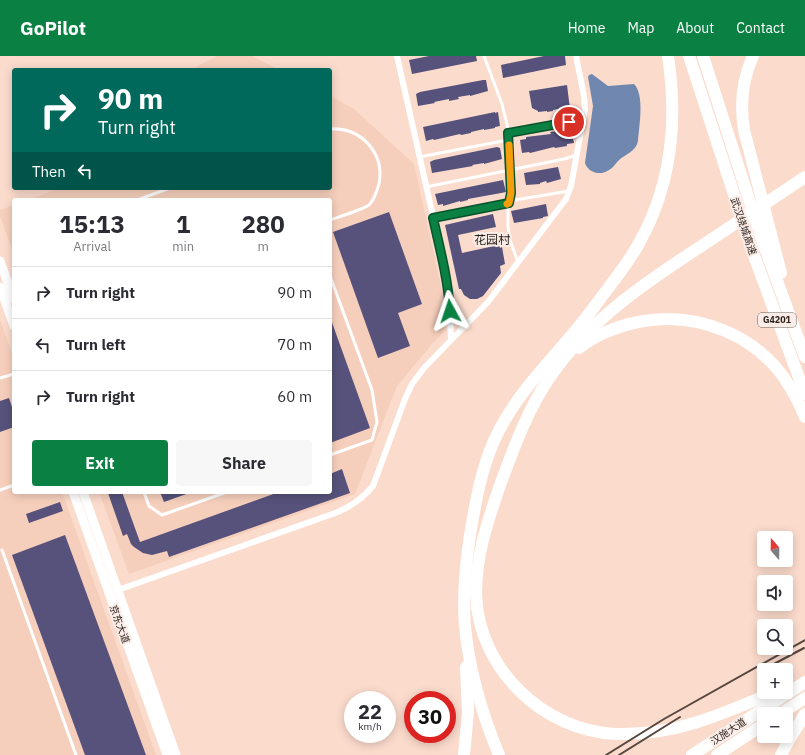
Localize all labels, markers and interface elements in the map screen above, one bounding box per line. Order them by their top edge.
text: GoPilot [20,16,86,40]
text: Home [568,19,605,37]
text: Map [627,19,654,37]
text: About [676,19,714,37]
text: Contact [736,19,785,37]
text: 90 m [98,80,163,117]
icon: right [32,84,84,136]
pin [552,105,586,139]
icon: arrive [558,111,580,133]
text: Turn right [98,116,176,139]
icon: left [74,160,96,182]
text: Then [32,162,66,181]
street label: 武汉绕城高速 [728,196,759,257]
text: 15:13 [59,208,125,240]
text: 1 [176,208,190,240]
text: 280 [241,208,285,240]
district label: 花园村 [474,232,511,247]
text: Arrival [73,238,111,255]
text: min [172,238,194,255]
text: m [257,238,269,255]
icon: right [32,282,54,304]
text: Turn right [66,283,135,302]
text: 90 m [277,283,312,302]
position arrow [429,290,471,332]
road number: G4201 [758,313,796,327]
icon: left [32,334,54,356]
text: Turn left [66,335,126,354]
text: 70 m [277,335,312,354]
icon: right [32,386,54,408]
text: Turn right [66,387,135,406]
text: 60 m [277,387,312,406]
button: Exit [32,440,168,486]
button: Share [176,440,312,486]
north arrow [757,531,793,567]
map controls [757,531,793,743]
button: sound [757,575,793,611]
street label: 京东大道 [107,603,132,645]
button: search [757,619,793,655]
button: + [757,663,793,699]
speed limit sign: 30 [404,691,456,743]
text: 22 [358,698,382,725]
button: − [757,707,793,743]
street label: 汉施大道 [708,715,749,748]
text: km/h [358,720,382,733]

